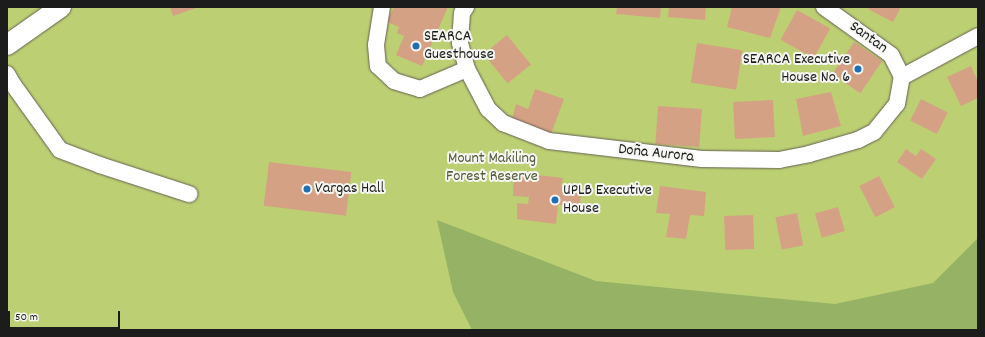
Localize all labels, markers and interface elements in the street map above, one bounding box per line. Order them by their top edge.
street label: Santan [845,18,891,58]
place label: SEARCA Guesthouse [424,27,494,65]
marker: SEARCA Guesthouse [411,41,421,51]
place label: SEARCA Executive House No. 6 [743,50,850,88]
marker: SEARCA Executive House No. 6 [853,64,863,74]
street label: Doña Aurora [617,140,695,168]
park label: Mount Makiling Forest Reserve [446,149,538,187]
place label: Vargas Hall [315,179,384,199]
place label: UPLB Executive House [563,181,652,219]
marker: Vargas Hall [302,184,312,194]
marker: UPLB Executive House [550,195,560,205]
scale bar [10,303,122,329]
text: 50 m [15,309,38,326]

